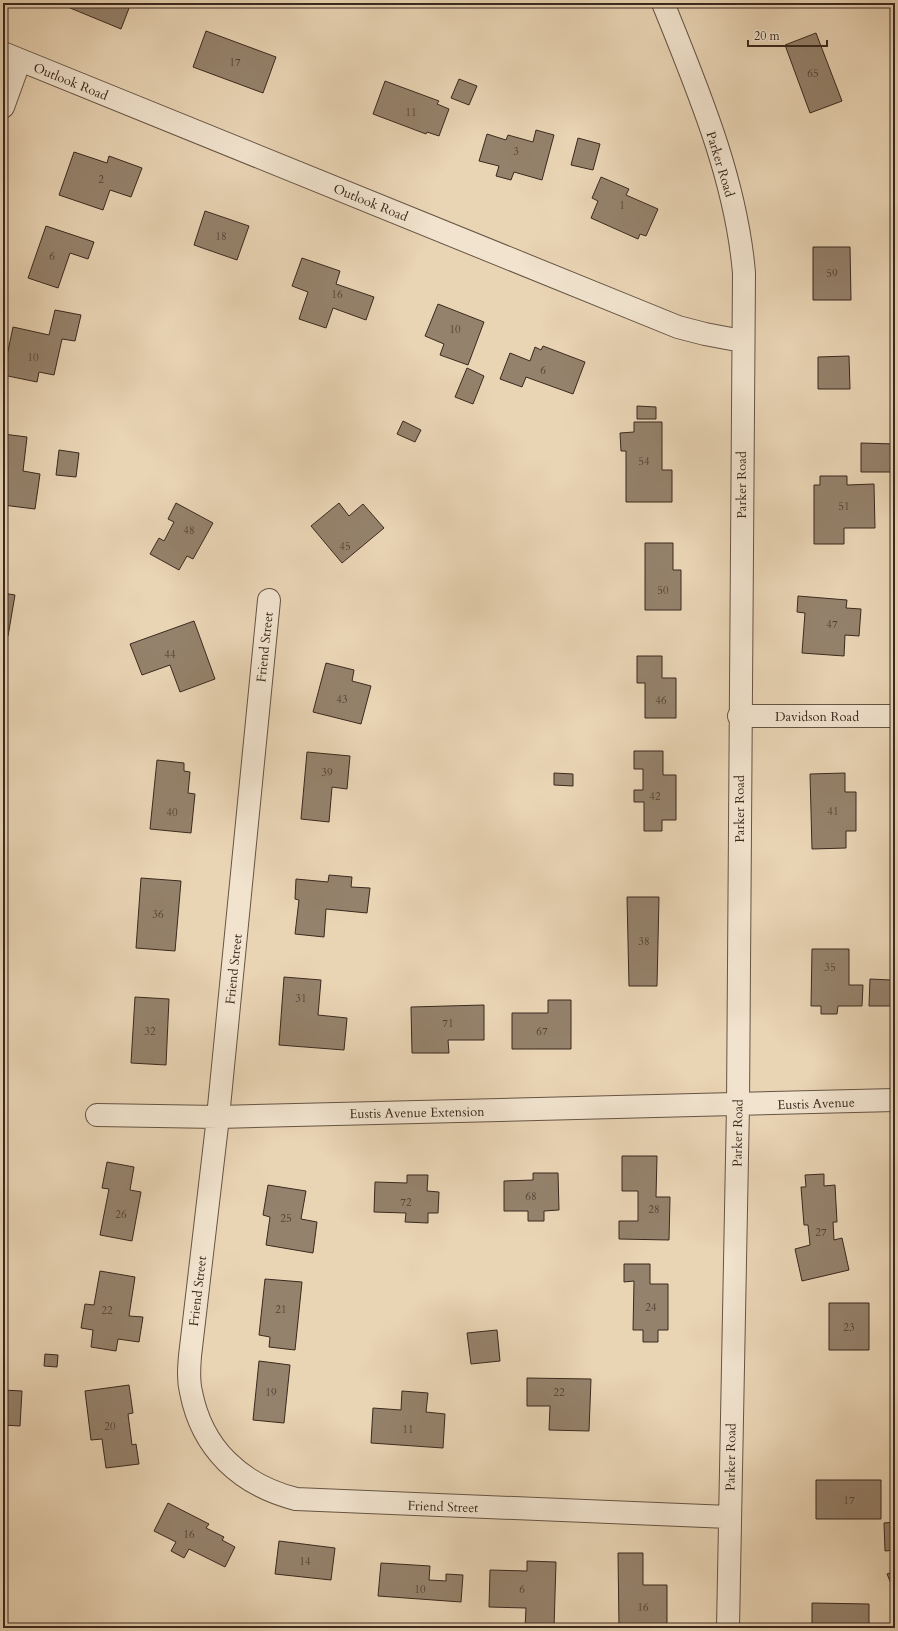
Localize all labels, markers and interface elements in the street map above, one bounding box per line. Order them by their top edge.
scale bar [748,22,827,48]
text: 20 m [754,28,781,44]
house number: 17 [229,55,241,70]
street label: Outlook Road [31,59,111,105]
house number: 65 [807,66,819,81]
house number: 11 [405,105,417,120]
street label: Parker Road [702,129,739,199]
house number: 3 [513,144,519,159]
house number: 2 [98,172,104,187]
street label: Outlook Road [331,180,411,226]
house number: 1 [619,198,625,213]
house number: 18 [215,229,227,244]
house number: 6 [49,249,55,264]
house number: 59 [826,266,838,281]
house number: 16 [331,287,343,302]
house number: 10 [449,322,461,337]
house number: 10 [27,350,39,365]
house number: 6 [540,363,546,378]
street label: Parker Road [733,451,751,519]
house number: 54 [638,454,650,469]
house number: 51 [838,499,850,514]
house number: 48 [183,523,195,538]
house number: 45 [339,539,351,554]
house number: 50 [657,583,669,598]
street label: Friend Street [252,611,278,683]
house number: 47 [826,617,838,632]
house number: 44 [164,647,176,662]
house number: 43 [336,692,348,707]
house number: 46 [655,693,667,708]
street label: Davidson Road [775,708,859,726]
house number: 39 [321,765,333,780]
street label: Parker Road [731,775,749,843]
house number: 42 [649,789,661,804]
house number: 41 [827,804,839,819]
house number: 40 [166,805,178,820]
house number: 36 [152,907,164,922]
street label: Friend Street [221,933,247,1005]
house number: 38 [638,934,650,949]
house number: 35 [824,960,836,975]
house number: 31 [295,991,307,1006]
house number: 71 [442,1016,454,1031]
house number: 32 [144,1024,156,1039]
house number: 67 [536,1024,548,1039]
street label: Eustis Avenue [777,1094,855,1114]
street label: Parker Road [728,1099,748,1167]
street label: Eustis Avenue Extension [349,1103,485,1123]
house number: 68 [525,1189,537,1204]
house number: 72 [400,1195,412,1210]
house number: 28 [648,1202,660,1217]
house number: 26 [115,1207,127,1222]
house number: 25 [280,1211,292,1226]
house number: 27 [815,1225,827,1240]
street label: Friend Street [185,1255,211,1327]
house number: 24 [645,1300,657,1315]
house number: 21 [275,1302,287,1317]
house number: 22 [101,1303,113,1318]
house number: 23 [843,1320,855,1335]
house number: 19 [265,1385,277,1400]
house number: 22 [553,1385,565,1400]
house number: 20 [104,1419,116,1434]
house number: 11 [402,1422,414,1437]
street label: Parker Road [721,1423,741,1491]
house number: 17 [843,1493,855,1508]
street label: Friend Street [407,1497,479,1517]
house number: 16 [183,1527,195,1542]
house number: 14 [299,1554,311,1569]
house number: 10 [414,1582,426,1597]
house number: 6 [519,1582,525,1597]
house number: 16 [637,1600,649,1615]

